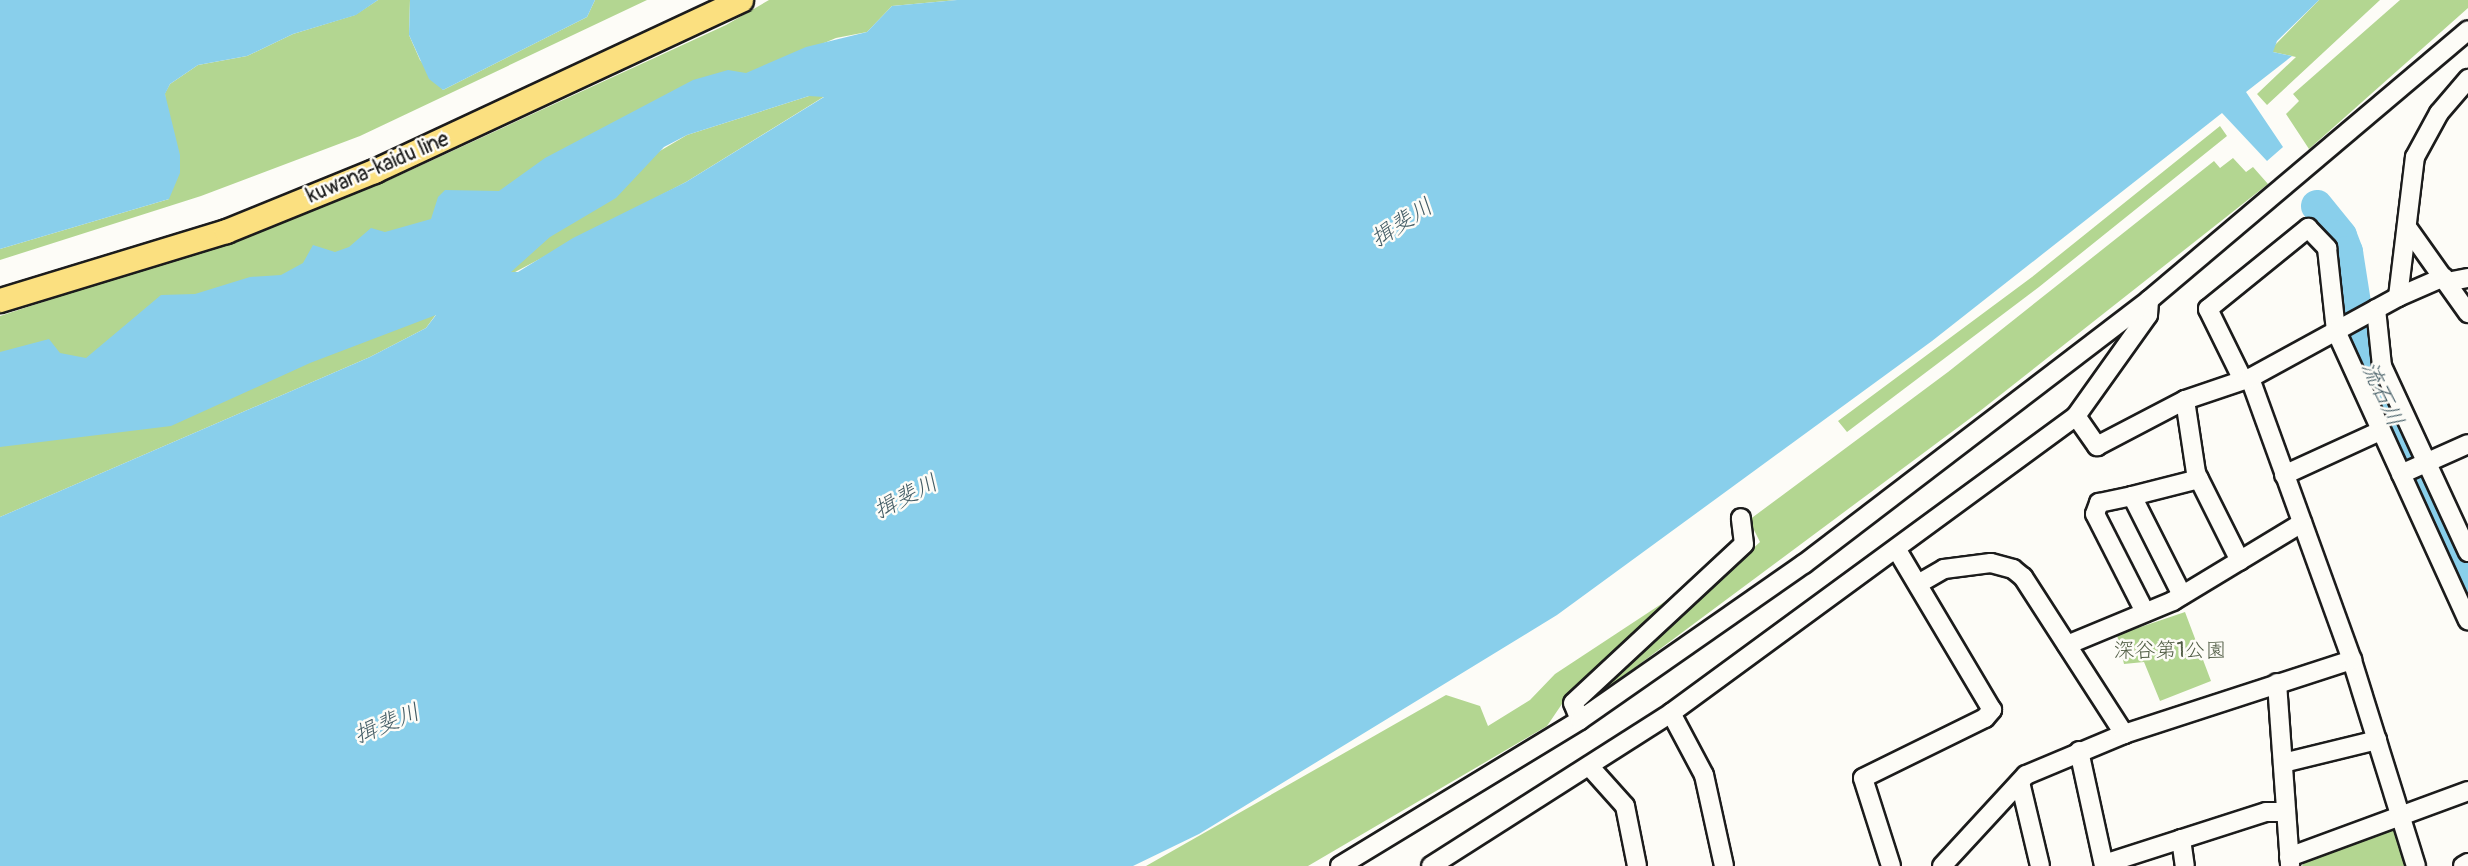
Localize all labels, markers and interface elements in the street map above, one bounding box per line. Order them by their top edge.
street label: kuwana-kaidu line [303,127,453,209]
water label: 揖斐川 [1366,193,1438,253]
water label: 流石川 [2355,357,2409,431]
water label: 揖斐川 [869,469,943,525]
park label: 深谷第1公園 [2113,638,2227,664]
water label: 揖斐川 [350,698,424,750]

